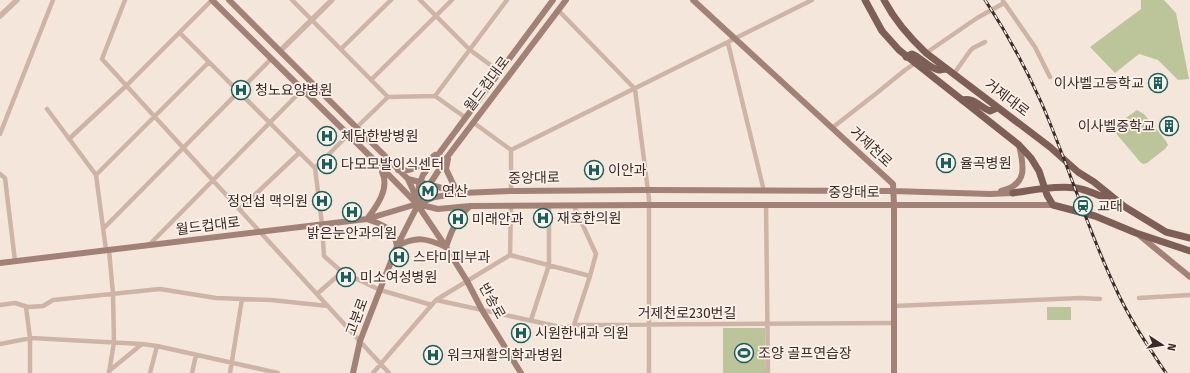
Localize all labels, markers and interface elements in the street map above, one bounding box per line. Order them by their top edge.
street label: 월드컵대로 [461,53,513,115]
building icon: 이사벨고등학교 [1147,72,1169,94]
place label: 이사벨고등학교 [1054,75,1144,92]
street label: 거제대로 [981,76,1033,120]
hospital icon: 청노요양병원 [230,79,252,101]
place label: 청노요양병원 [255,82,332,99]
building icon: 이사벨중학교 [1158,115,1180,137]
place label: 이사벨중학교 [1078,118,1155,135]
street label: 거제천로 [846,123,896,171]
hospital icon: 체담한방병원 [316,125,338,147]
place label: 체담한방병원 [341,128,418,145]
hospital icon: 율곡병원 [935,152,957,174]
hospital icon: 다모모발이식센터 [316,153,338,175]
place label: 율곡병원 [960,155,1012,172]
place label: 다모모발이식센터 [341,156,444,173]
hospital icon: 이안과 [583,159,605,181]
place label: 이안과 [608,162,647,179]
street label: 중앙대로 [508,169,560,187]
metro station icon: 연산 [417,180,439,202]
place label: 연산 [442,183,468,200]
street label: 중앙대로 [828,184,880,201]
hospital icon: 정언섭 맥의원 [311,190,333,212]
place label: 정언섭 맥의원 [227,193,308,210]
station icon: 교대 [1072,195,1094,217]
place label: 교대 [1097,198,1123,215]
hospital icon: 밝은눈안과의원 [341,201,363,223]
hospital icon: 재호한의원 [532,207,554,229]
hospital icon: 미래안과 [447,208,469,230]
place label: 재호한의원 [557,210,621,227]
place label: 미래안과 [472,211,524,228]
street label: 월드컵대로 [175,214,241,238]
place label: 밝은눈안과의원 [307,225,397,242]
hospital icon: 스타미피부과 [388,246,410,268]
place label: 스타미피부과 [413,249,490,266]
hospital icon: 미소여성병원 [335,266,357,288]
place label: 미소여성병원 [360,269,437,286]
street label: 반송로 [475,280,509,322]
street label: 고분로 [342,296,372,338]
street label: 거제천로230번길 [638,305,736,322]
hospital icon: 시원한내과 의원 [510,322,532,344]
place label: 시원한내과 의원 [535,325,629,342]
north arrow [1142,325,1182,365]
sports icon: 조양 골프연습장 [733,342,755,364]
text: N [1164,342,1178,352]
hospital icon: 워크재활의학과병원 [422,344,444,366]
place label: 조양 골프연습장 [758,345,852,362]
place label: 워크재활의학과병원 [447,347,563,364]

